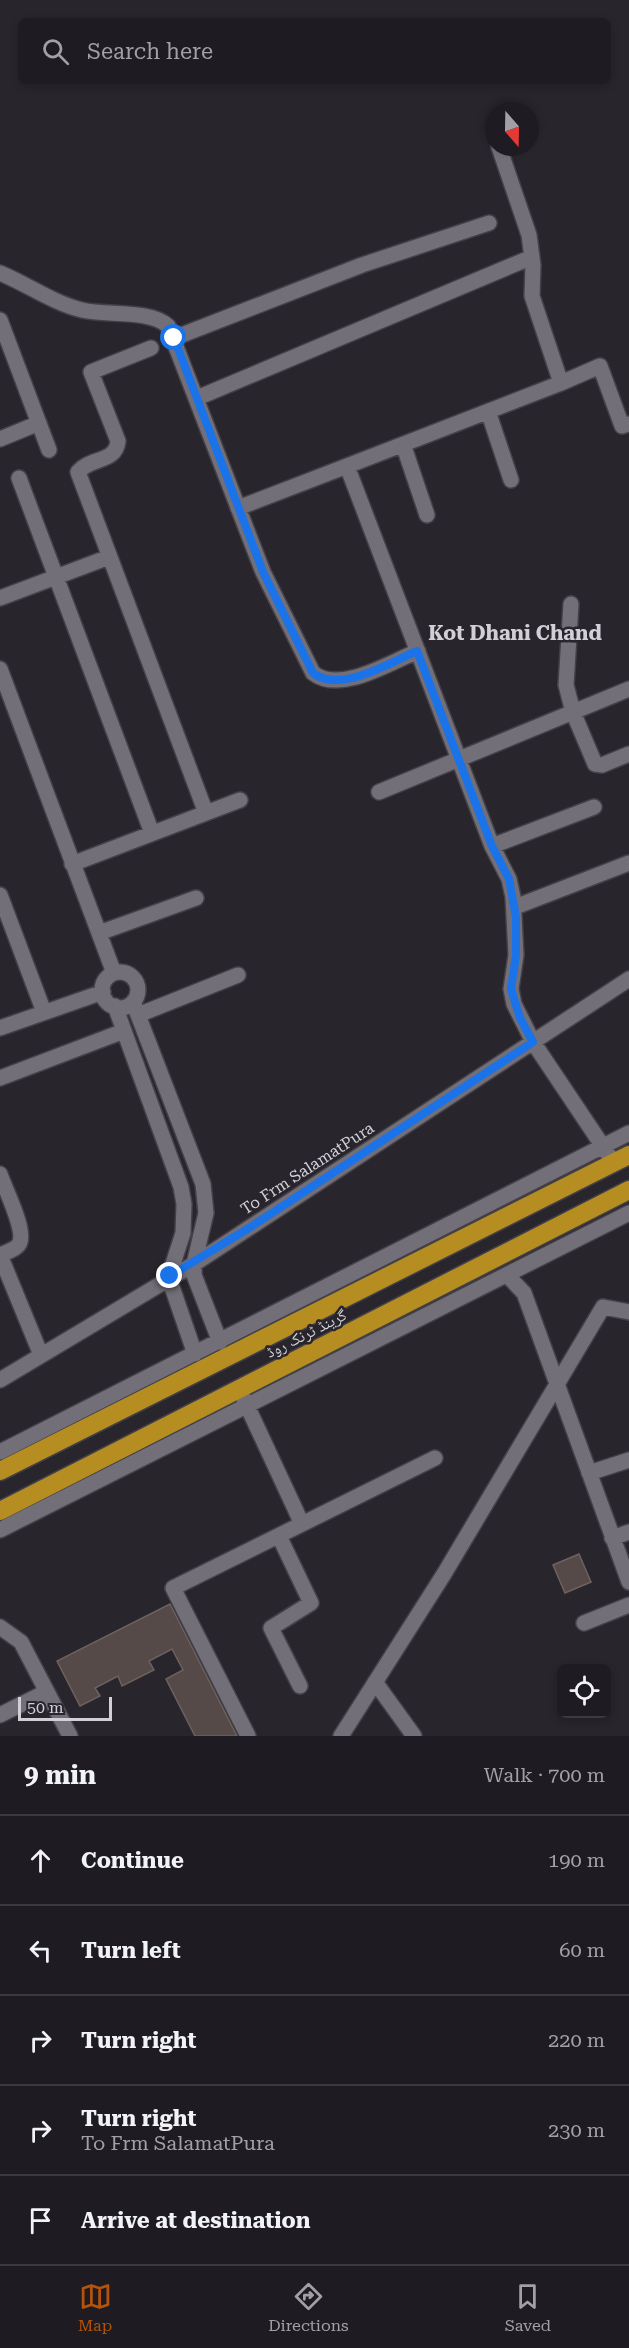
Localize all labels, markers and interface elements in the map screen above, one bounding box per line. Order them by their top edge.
search box [18,18,611,84]
icon: search [39,35,72,68]
text: Search here [87,39,213,64]
north arrow [485,102,539,156]
route start [160,324,186,350]
district label: Kot Dhani Chand [428,621,602,645]
street label: To Frm SalamatPura [237,1118,378,1219]
route end [156,1262,182,1288]
street label: گرینڈ ٹرنک روڈ [263,1305,350,1362]
map controls [557,1664,611,1718]
button: locate [557,1664,611,1718]
scale bar [18,1694,112,1722]
text: 50 m [27,1698,64,1717]
text: 9 min [24,1760,96,1790]
text: Walk · 700 m [484,1763,605,1787]
icon: ahead [24,1844,57,1877]
text: Continue [81,1848,184,1873]
text: 190 m [548,1848,605,1872]
icon: left [24,1934,57,1967]
text: Turn left [81,1938,181,1963]
text: 60 m [559,1938,605,1962]
icon: right [24,2024,57,2057]
text: Turn right [81,2028,196,2053]
text: 220 m [548,2028,605,2052]
text: Turn right [81,2106,196,2131]
icon: right [24,2114,57,2147]
text: 230 m [548,2118,605,2142]
text: To Frm SalamatPura [81,2131,275,2155]
icon: arrive [24,2204,57,2237]
text: Arrive at destination [81,2208,310,2233]
tab: Map [78,2280,112,2335]
tab: Directions [268,2280,349,2335]
tab: Saved [505,2280,551,2335]

